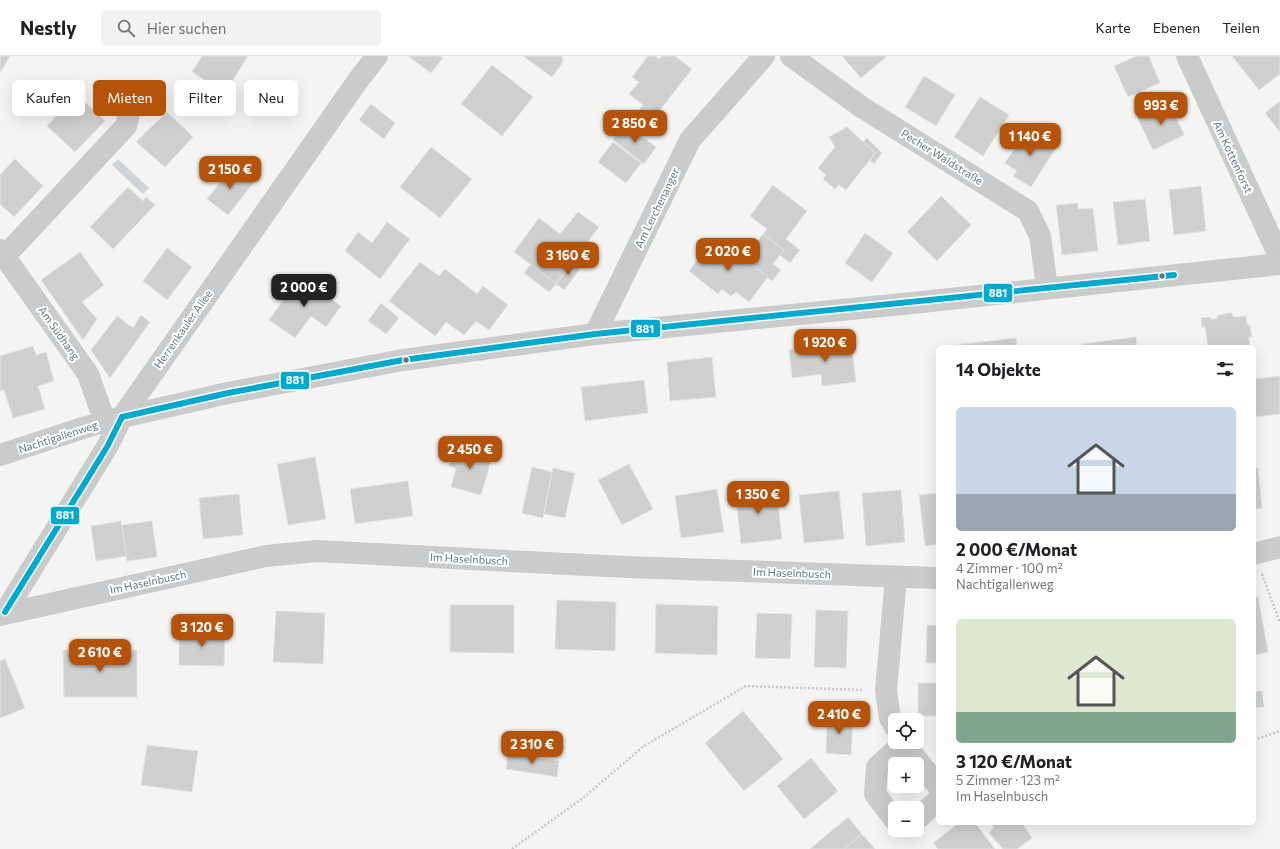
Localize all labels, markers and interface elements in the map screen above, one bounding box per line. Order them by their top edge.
search box [101,10,381,46]
text: Nestly [20,16,77,39]
icon: search [115,17,137,39]
text: Hier suchen [147,19,226,37]
text: Karte [1095,19,1131,36]
text: Ebenen [1153,19,1200,36]
text: Teilen [1222,19,1260,36]
chip: Kaufen [12,80,85,116]
chip: Mieten [93,80,166,116]
chip: Filter [174,80,236,116]
chip: Neu [244,80,298,116]
pin: 993 € [1133,92,1189,126]
text: 993 € [1143,97,1179,113]
pin: 2 850 € [598,110,672,144]
text: 2 850 € [612,115,658,131]
street label: Am Kottenforst [1211,119,1256,195]
pin: 1 140 € [993,123,1067,157]
street label: Pecher Waldstraße [899,126,986,187]
text: 1 140 € [1009,128,1051,144]
pin: 2 150 € [193,156,267,190]
text: 2 150 € [208,161,252,177]
street label: Am Lerchenanger [632,165,682,250]
pin: 2 020 € [691,238,765,272]
pin: 3 160 € [531,242,605,276]
text: 2 020 € [705,243,751,259]
text: 3 160 € [546,247,590,263]
unlabelled marker [1157,271,1167,281]
pin: 2 000 € [267,274,341,308]
text: 2 000 € [280,279,328,295]
line badge: 881 [983,283,1013,303]
text: 881 [989,286,1007,299]
street label: Herrenkauler Allee [151,287,215,370]
street label: Am Südhang [36,303,83,362]
line badge: 881 [630,319,661,338]
text: 881 [636,322,654,335]
pin: 1 920 € [788,329,862,363]
text: 1 920 € [803,334,847,350]
unlabelled marker [401,355,411,365]
icon: filters [1214,358,1236,380]
text: 14 Objekte [956,359,1041,380]
line badge: 881 [280,371,310,390]
text: 881 [286,373,304,386]
street label: Nachtigallenweg [17,418,99,455]
icon: home [1060,433,1132,505]
pin: 2 450 € [433,436,507,470]
text: 2 450 € [447,441,493,457]
pin: 1 350 € [721,481,795,515]
text: 1 350 € [736,486,780,502]
line badge: 881 [50,506,80,525]
text: 881 [56,508,74,521]
text: 2 000 €/Monat [956,539,1077,560]
street label: Im Haselnbusch [430,550,508,567]
text: 4 Zimmer · 100 m² [956,560,1063,576]
street label: Im Haselnbusch [753,565,831,580]
street label: Im Haselnbusch [108,567,187,596]
text: Nachtigallenweg [956,576,1054,592]
pin: 3 120 € [165,614,239,648]
text: 3 120 € [180,619,224,635]
pin: 2 610 € [63,639,137,673]
text: 2 610 € [78,644,122,660]
icon: home [1060,645,1132,717]
pin: 2 410 € [802,701,876,735]
text: 2 410 € [817,706,861,722]
map controls [888,713,924,837]
button: locate [888,713,924,749]
pin: 2 310 € [495,731,569,765]
text: 2 310 € [510,736,554,752]
text: 3 120 €/Monat [956,751,1072,772]
button: + [888,757,924,793]
text: 5 Zimmer · 123 m² [956,772,1060,788]
text: Im Haselnbusch [956,788,1048,804]
button: − [888,801,924,837]

